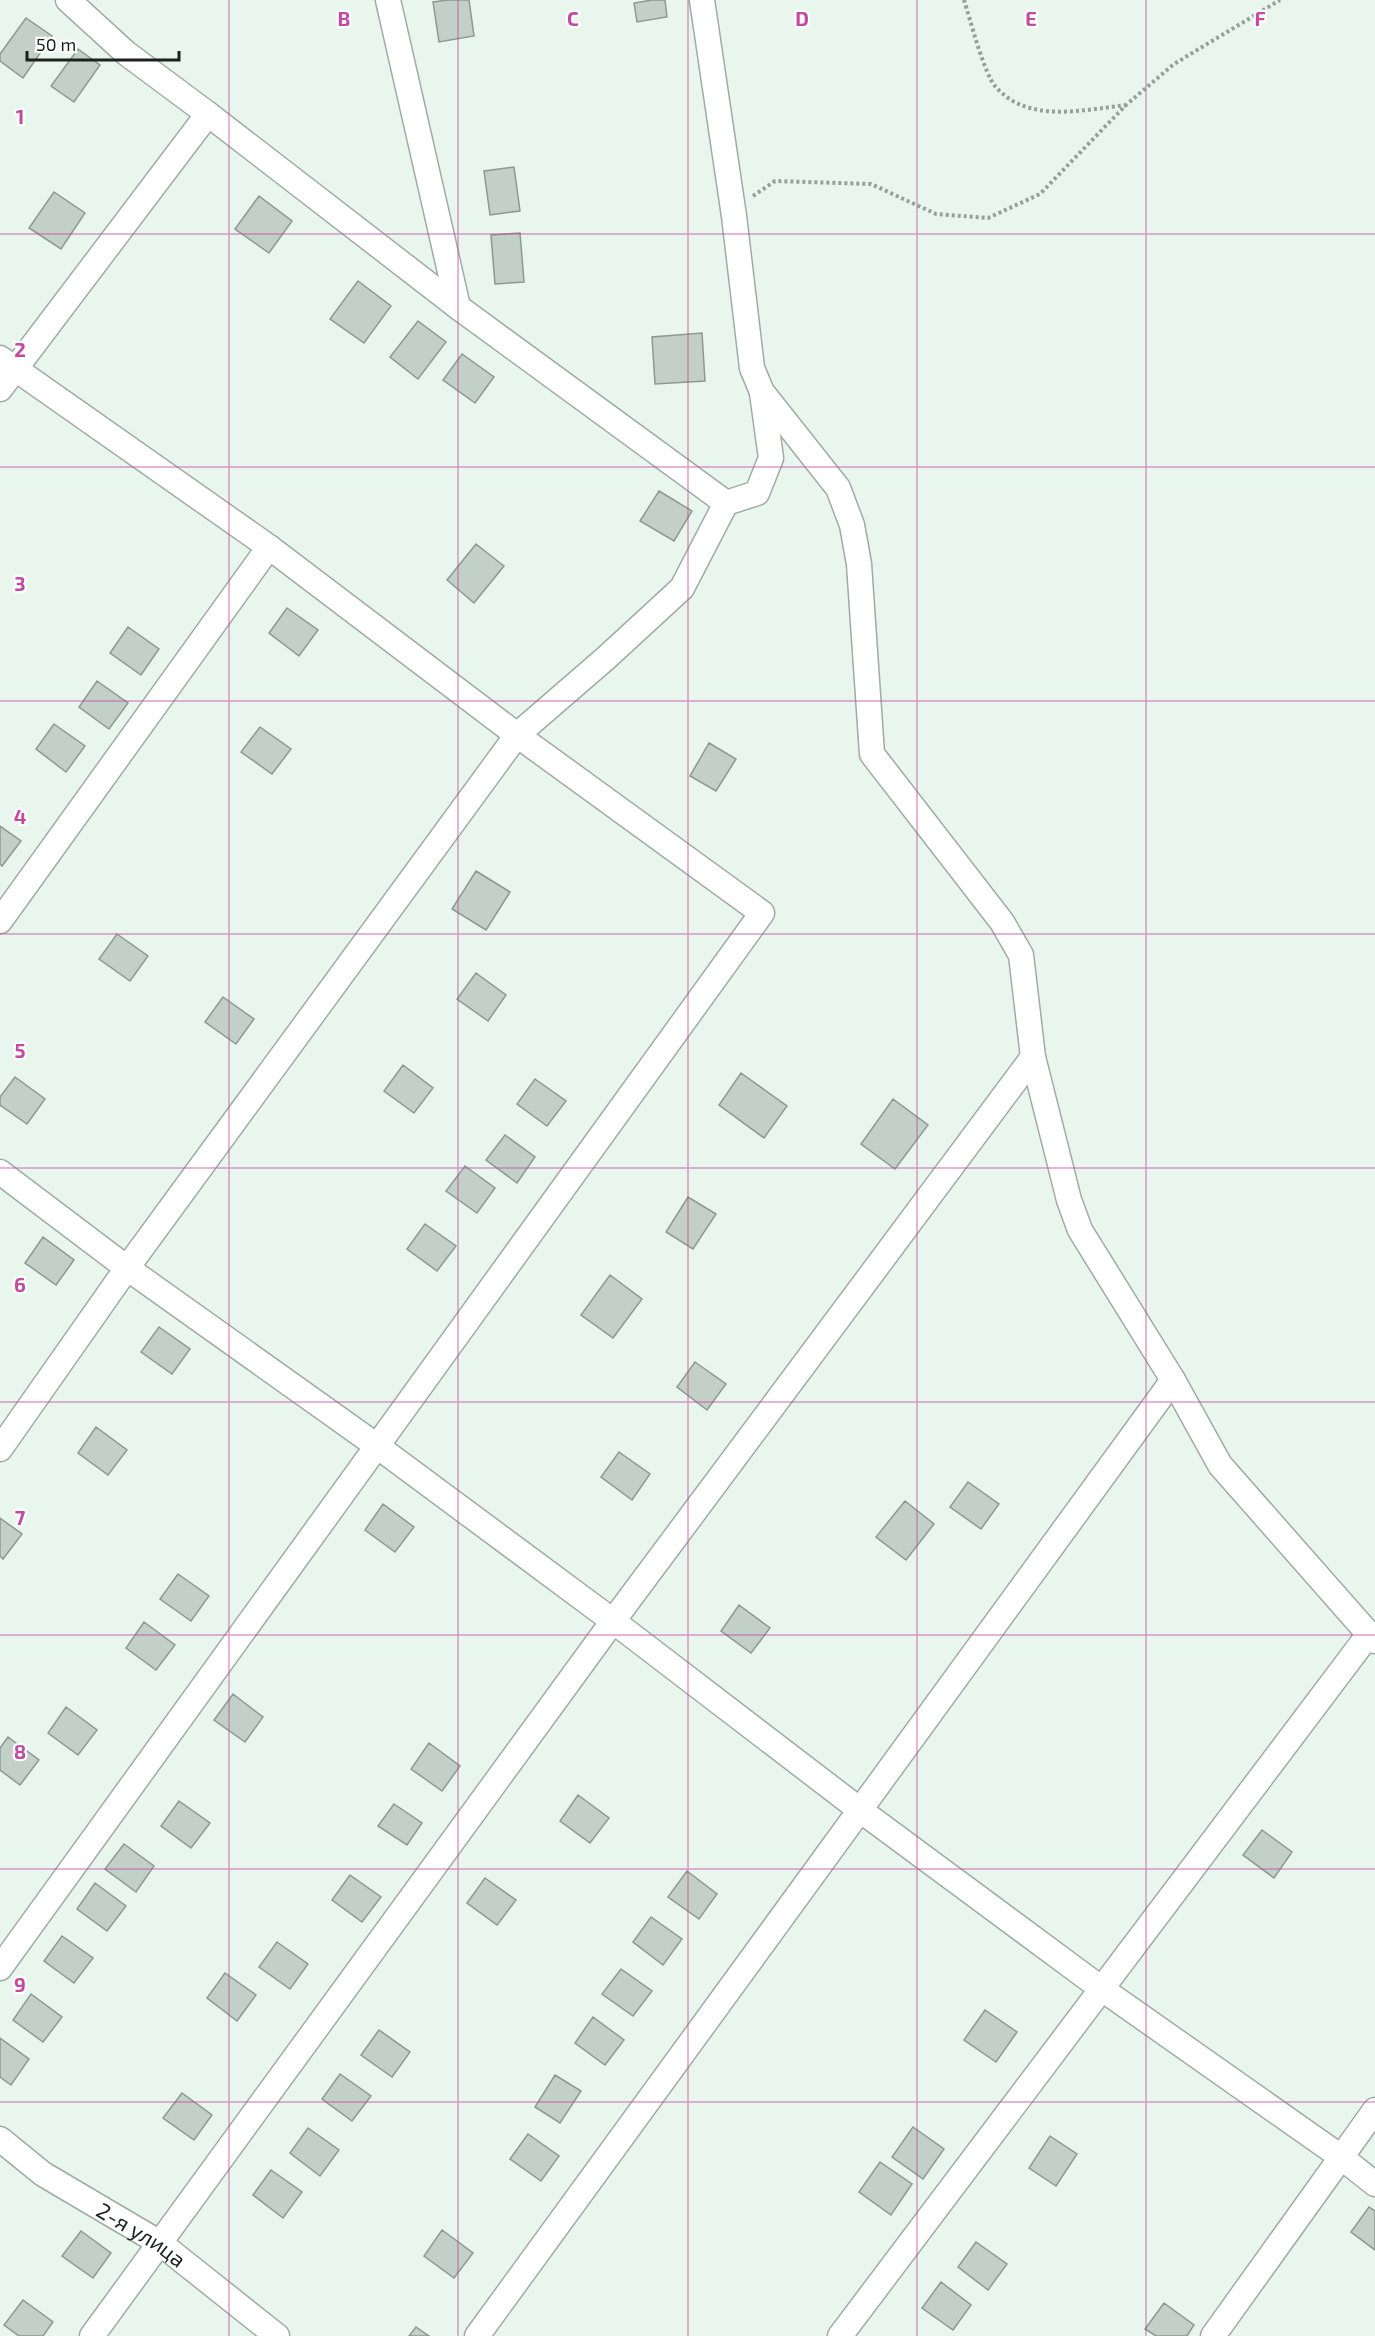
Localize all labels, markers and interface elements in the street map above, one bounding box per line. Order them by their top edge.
text: B [338,6,350,30]
text: C [567,6,579,30]
text: D [795,6,809,30]
text: E [1025,6,1037,30]
text: F [1254,6,1266,30]
scale bar [27,24,178,62]
text: 50 m [36,33,76,55]
text: 1 [16,104,24,128]
text: 2 [14,337,26,361]
text: 3 [14,571,26,595]
text: 4 [14,804,27,828]
text: 5 [14,1038,26,1062]
text: 6 [14,1272,26,1296]
text: 7 [15,1505,26,1529]
text: 8 [14,1739,26,1763]
text: 9 [14,1972,26,1996]
street label: 2-я улица [93,2196,192,2272]

